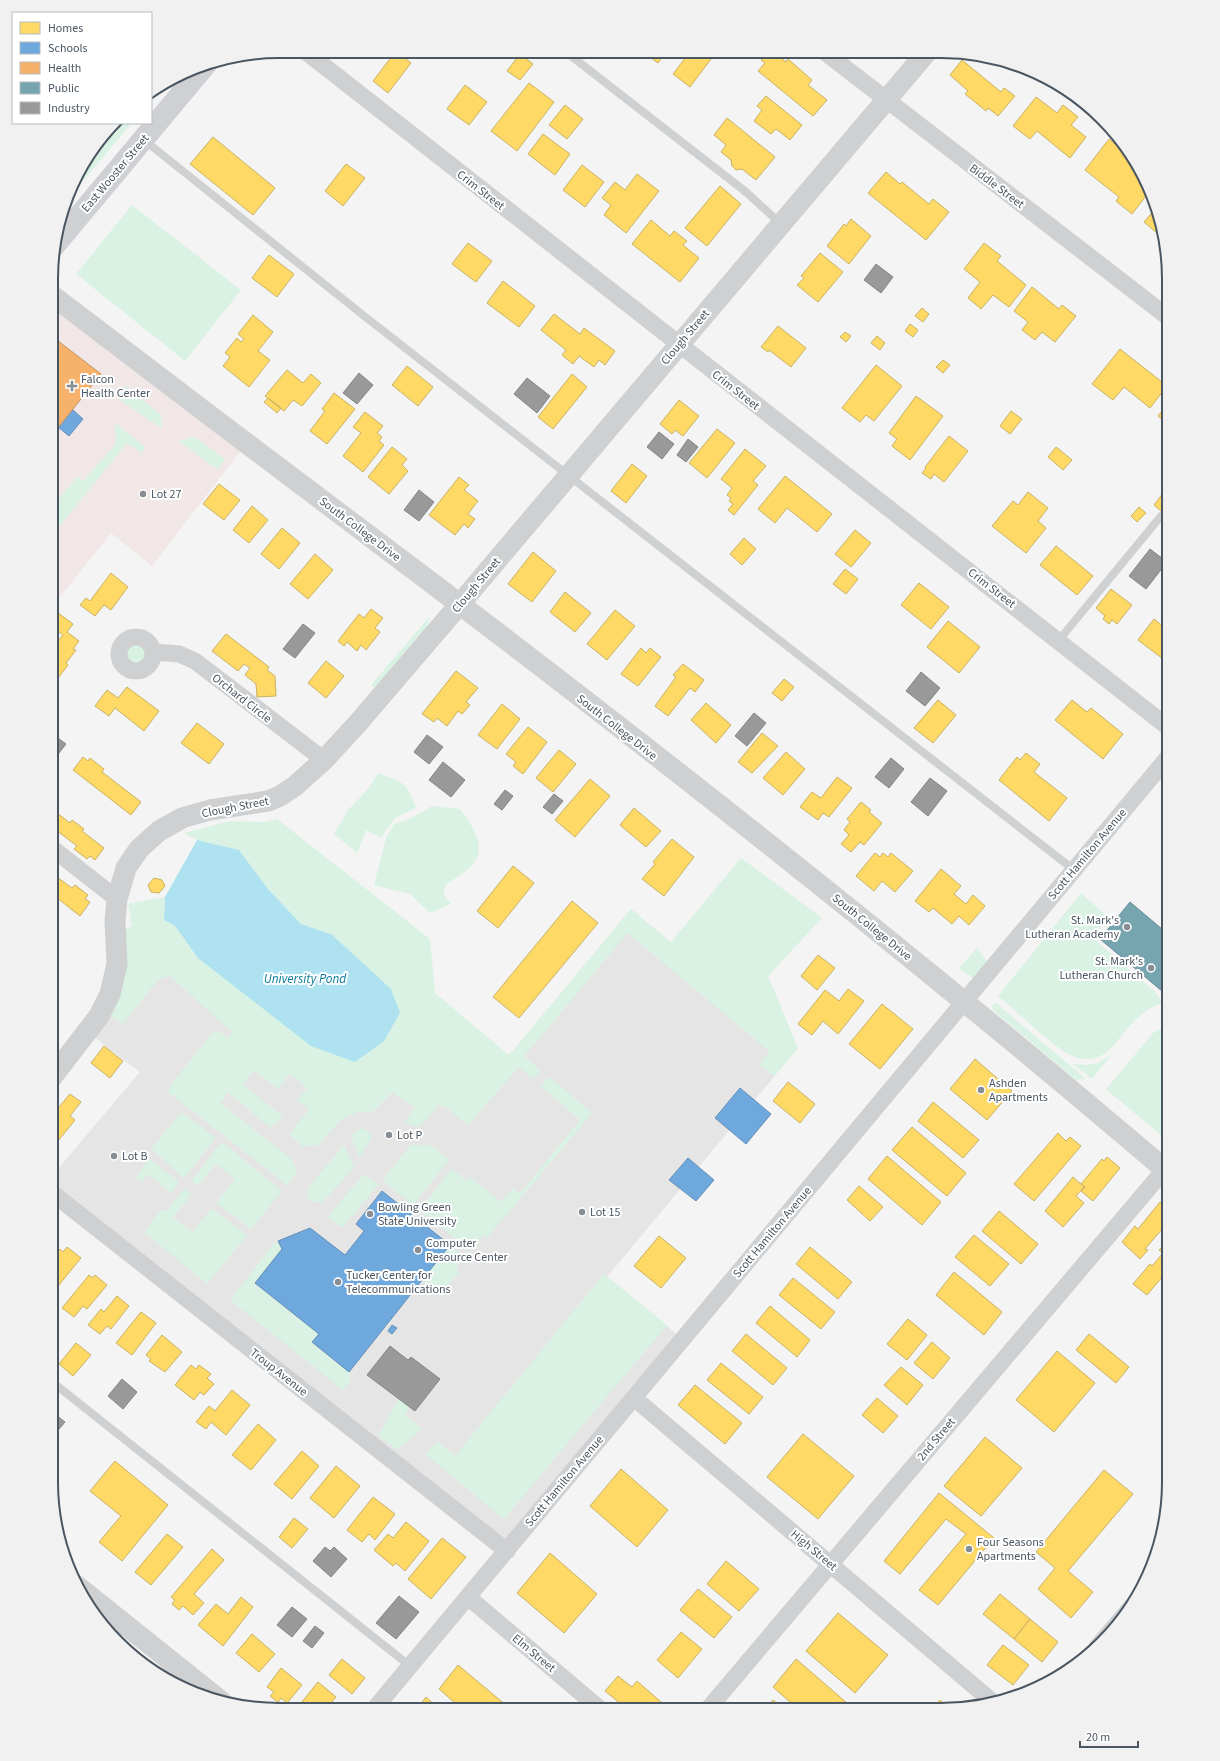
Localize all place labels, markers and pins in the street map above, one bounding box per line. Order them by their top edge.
place label: Falcon Health Center [81,371,151,402]
marker: Falcon Health Center [66,380,78,392]
place label: Lot 27 [151,486,181,503]
marker: Lot 27 [138,489,148,499]
place label: St. Mark's Lutheran Academy [1025,912,1119,943]
marker: St. Mark's Lutheran Academy [1122,922,1132,932]
place label: St. Mark's Lutheran Church [1059,953,1143,984]
marker: St. Mark's Lutheran Church [1146,963,1156,973]
place label: Ashden Apartments [989,1075,1048,1106]
marker: Ashden Apartments [976,1085,986,1095]
place label: Lot P [397,1127,422,1144]
marker: Lot P [384,1130,394,1140]
place label: Lot B [122,1148,148,1165]
marker: Lot B [109,1151,119,1161]
place label: Bowling Green State University [378,1199,457,1230]
place label: Lot 15 [590,1204,620,1221]
marker: Lot 15 [577,1207,587,1217]
marker: Bowling Green State University [365,1209,375,1219]
place label: Computer Resource Center [426,1235,509,1266]
marker: Computer Resource Center [413,1245,423,1255]
place label: Tucker Center for Telecommunications [346,1267,451,1298]
marker: Tucker Center for Telecommunications [333,1277,343,1287]
place label: Four Seasons Apartments [977,1534,1044,1565]
marker: Four Seasons Apartments [964,1544,974,1554]

